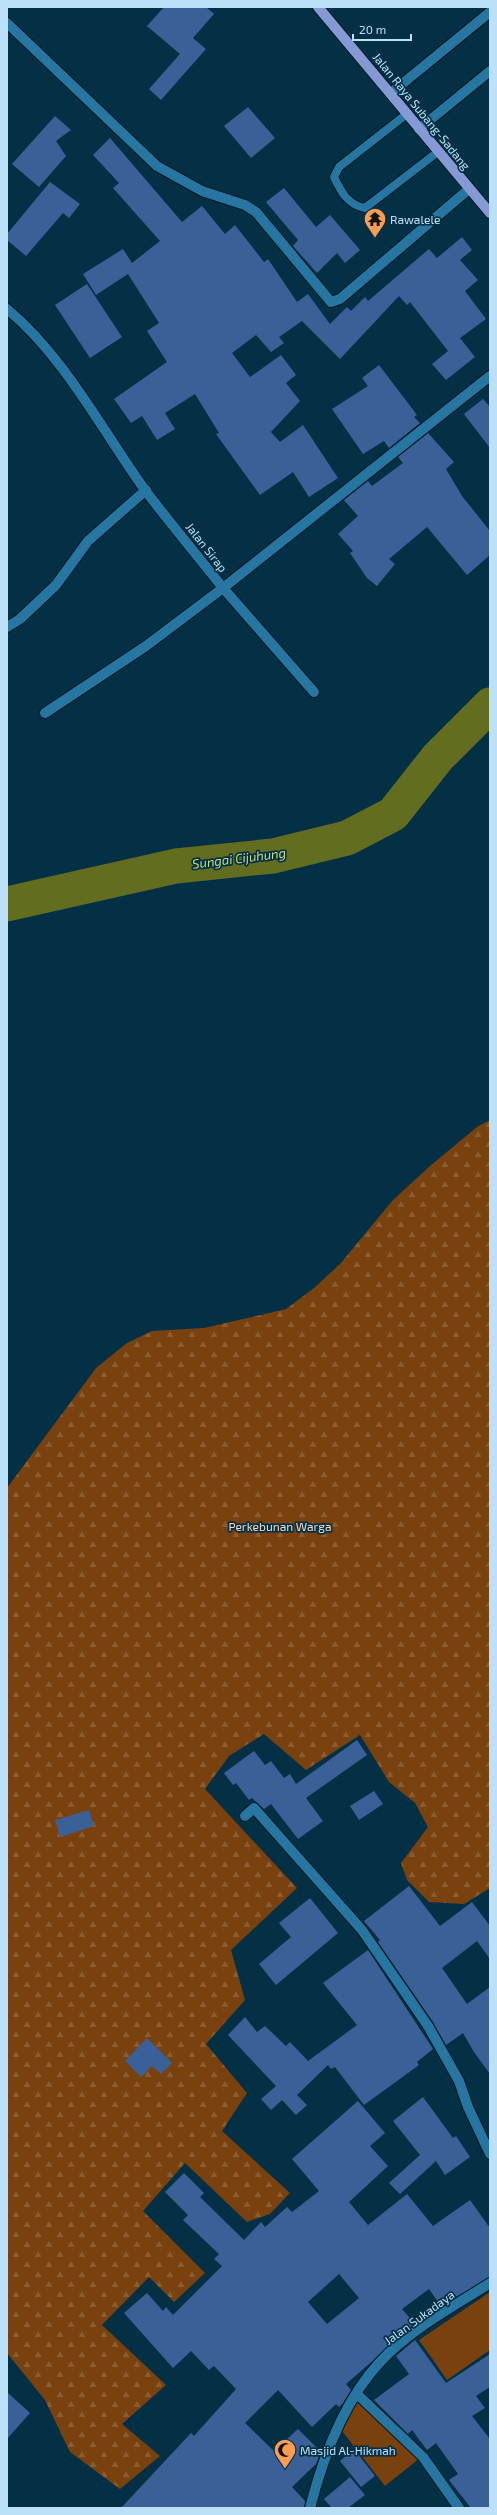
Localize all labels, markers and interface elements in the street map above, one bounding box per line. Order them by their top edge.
scale bar [353,16,411,42]
text: 20 m [359,22,386,36]
street label: Jalan Raya Subang-Sadang [370,50,474,173]
temple icon: Rawalele [362,206,388,239]
place label: Rawalele [390,212,440,226]
street label: Jalan Sirap [183,520,231,574]
water label: Sungai Cijuhung [191,844,287,872]
park label: Perkebunan Warga [228,1519,332,1533]
street label: Jalan Sukadaya [381,2287,457,2347]
mosque icon: Masjid Al-Hikmah [272,2437,298,2470]
place label: Masjid Al-Hikmah [300,2443,396,2458]

